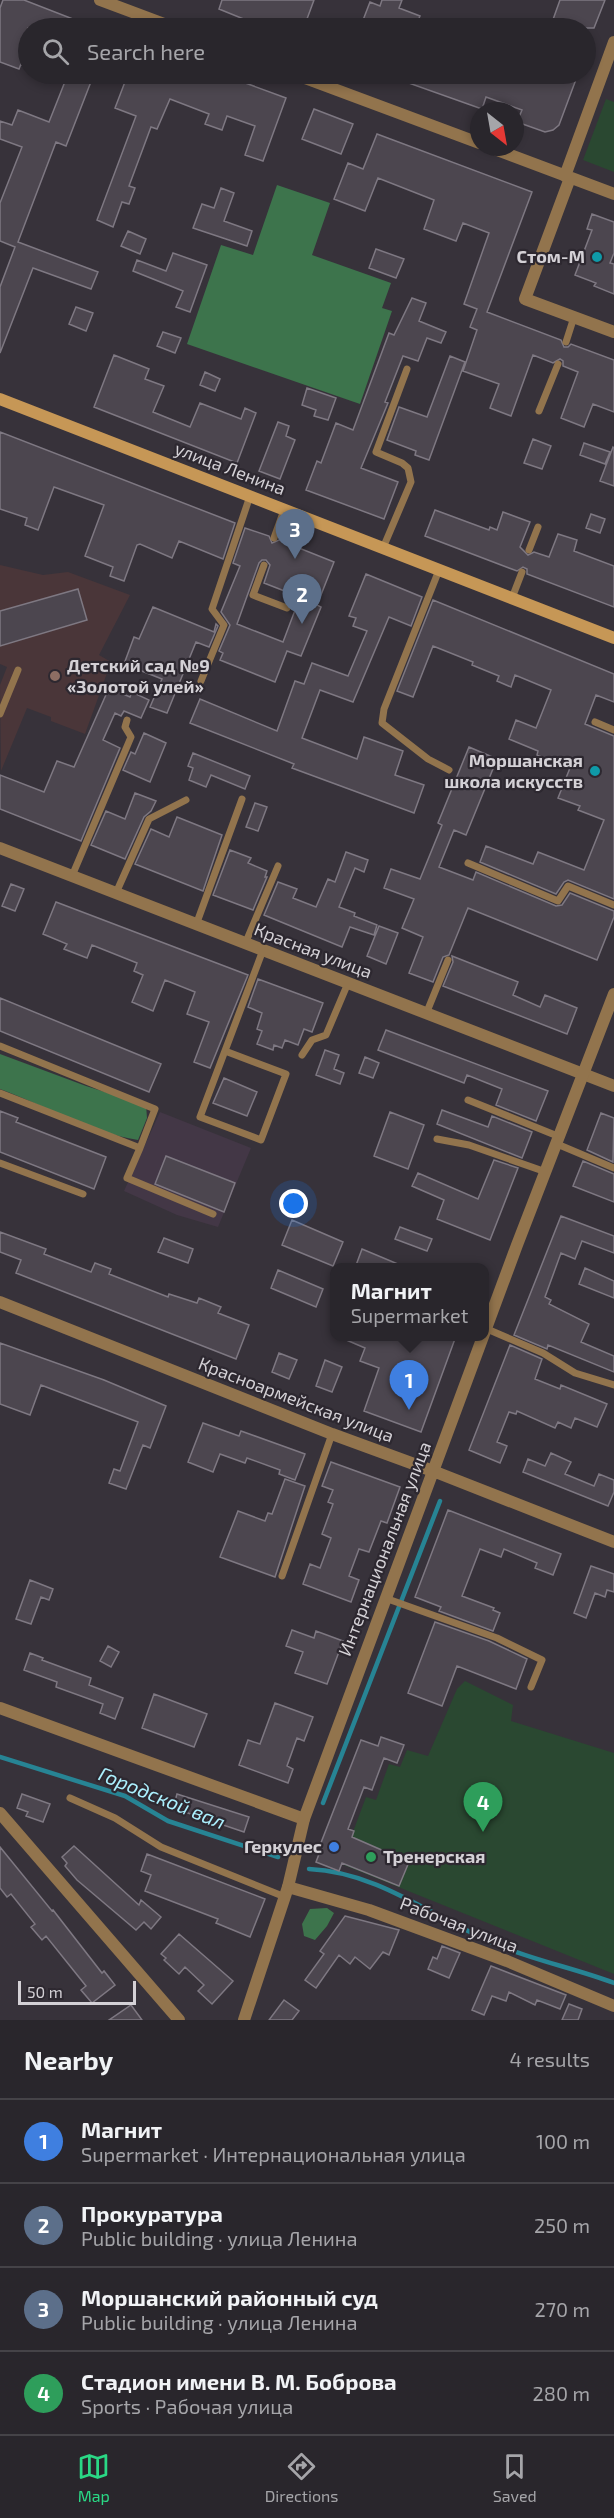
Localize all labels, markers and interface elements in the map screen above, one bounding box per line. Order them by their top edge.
search box [18,18,596,84]
icon: search [39,35,72,68]
text: Search here [87,38,205,64]
north arrow [470,102,524,156]
place label: Стом-М [516,245,585,267]
marker: Стом-М [590,250,604,264]
street label: улица Ленина [172,437,289,499]
pin: 3 [276,510,314,559]
pin: 2 [282,574,322,624]
place label: Детский сад №9 «Золотой улей» [67,654,210,697]
marker: Детский сад №9 «Золотой улей» [48,669,62,683]
place label: Моршанская школа искусств [444,749,583,792]
marker: Моршанская школа искусств [588,764,602,778]
street label: Красная улица [251,917,375,983]
your location [279,1189,308,1218]
popup [330,1263,489,1341]
text: Магнит [351,1277,432,1303]
text: Supermarket [351,1303,468,1327]
street label: Красноармейская улица [196,1352,397,1447]
pin: 1 [390,1360,428,1410]
street label: Интернациональная улица [333,1438,435,1659]
water label: Городской вал [96,1761,229,1833]
pin: 4 [464,1782,502,1832]
place label: Геркулес [244,1835,322,1857]
marker: Геркулес [327,1840,341,1854]
place label: Тренерская [383,1845,485,1867]
marker: Тренерская [364,1850,378,1864]
street label: Рабочая улица [397,1891,522,1957]
scale bar [18,1978,136,2006]
text: 50 m [27,1982,63,2001]
text: Nearby [24,2044,113,2075]
text: 4 results [510,2047,590,2071]
text: Магнит [81,2116,162,2142]
text: 1 [39,2129,48,2153]
text: 100 m [536,2129,590,2153]
text: Supermarket · Интернациональная улица [81,2142,466,2166]
text: Прокуратура [81,2200,223,2226]
text: 2 [38,2213,49,2237]
text: 250 m [534,2213,590,2237]
text: Public building · улица Ленина [81,2226,357,2250]
text: Моршанский районный суд [81,2284,378,2310]
text: 3 [38,2297,49,2321]
text: 270 m [534,2297,590,2321]
text: Public building · улица Ленина [81,2310,357,2334]
text: Стадион имени В. М. Боброва [81,2368,397,2394]
text: 4 [37,2381,50,2405]
text: 280 m [533,2381,590,2405]
text: Sports · Рабочая улица [81,2394,293,2418]
tab: Map [77,2450,110,2505]
tab: Directions [265,2450,338,2505]
tab: Saved [493,2450,537,2505]

